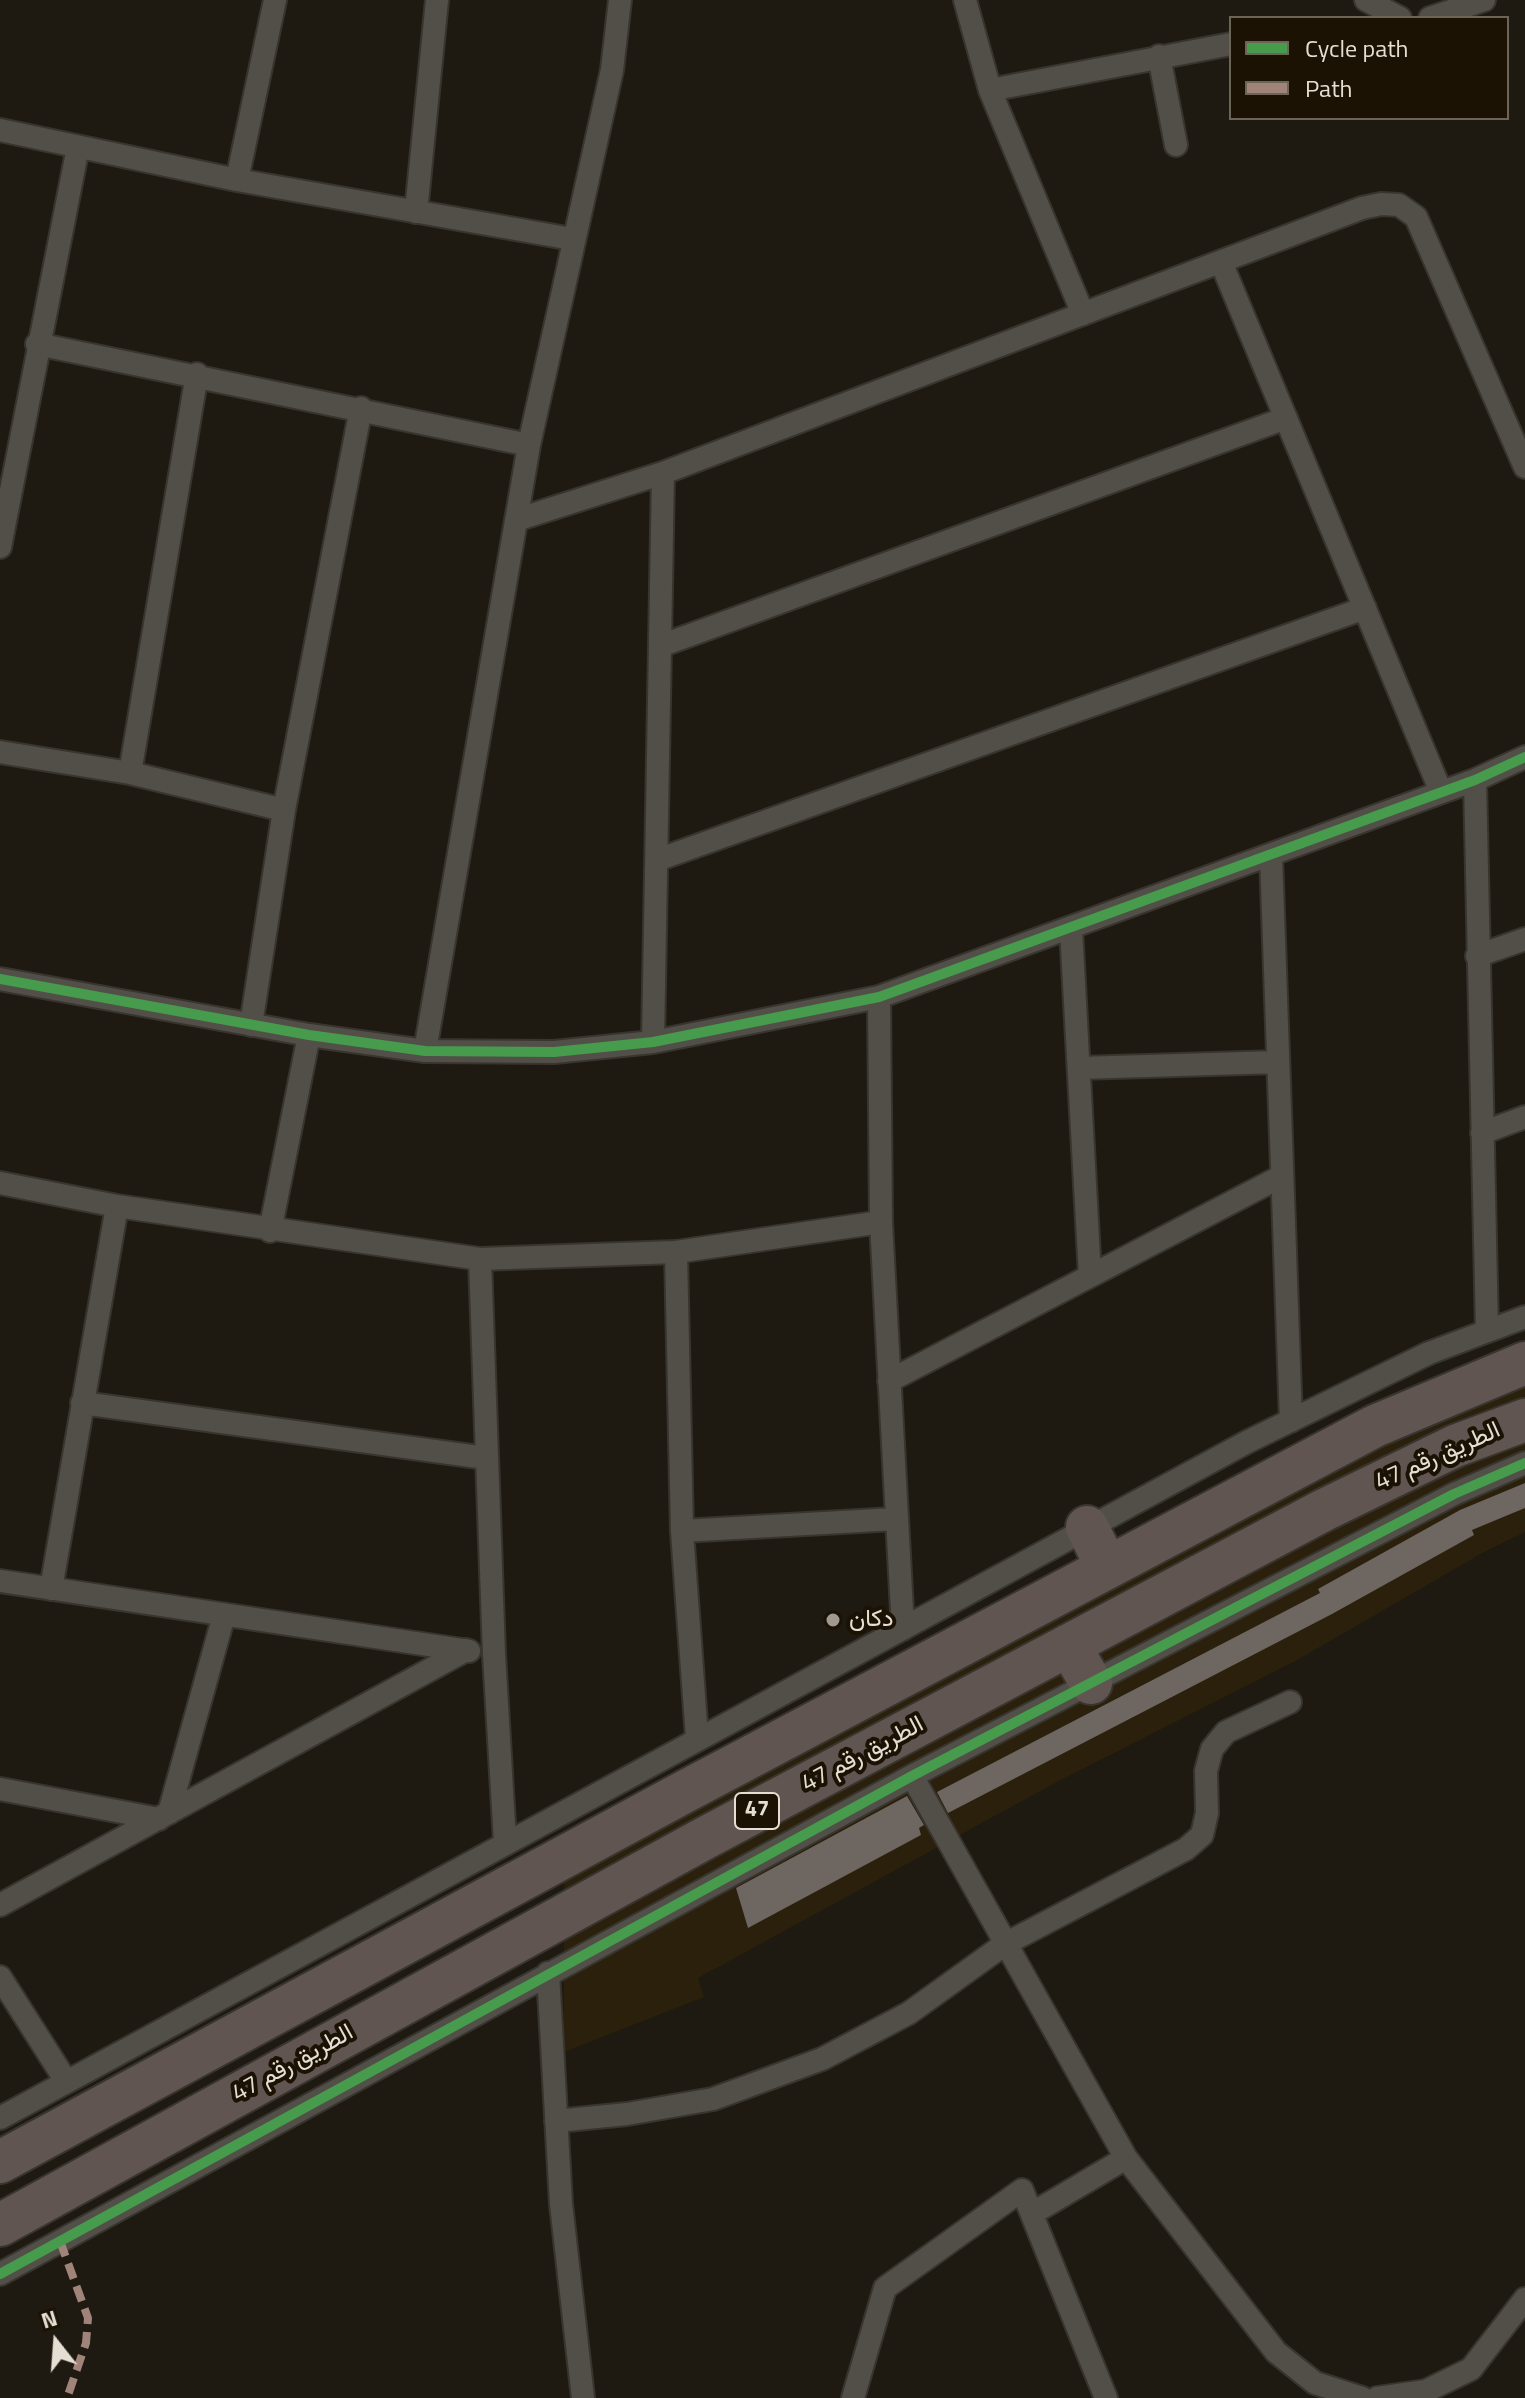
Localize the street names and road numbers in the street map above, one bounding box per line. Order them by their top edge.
street label: الطريق رقم 47 [1371,1417,1505,1497]
street label: الطريق رقم 47 [797,1711,929,1799]
road number: 47 [735,1793,779,1829]
street label: الطريق رقم 47 [227,2019,359,2109]

